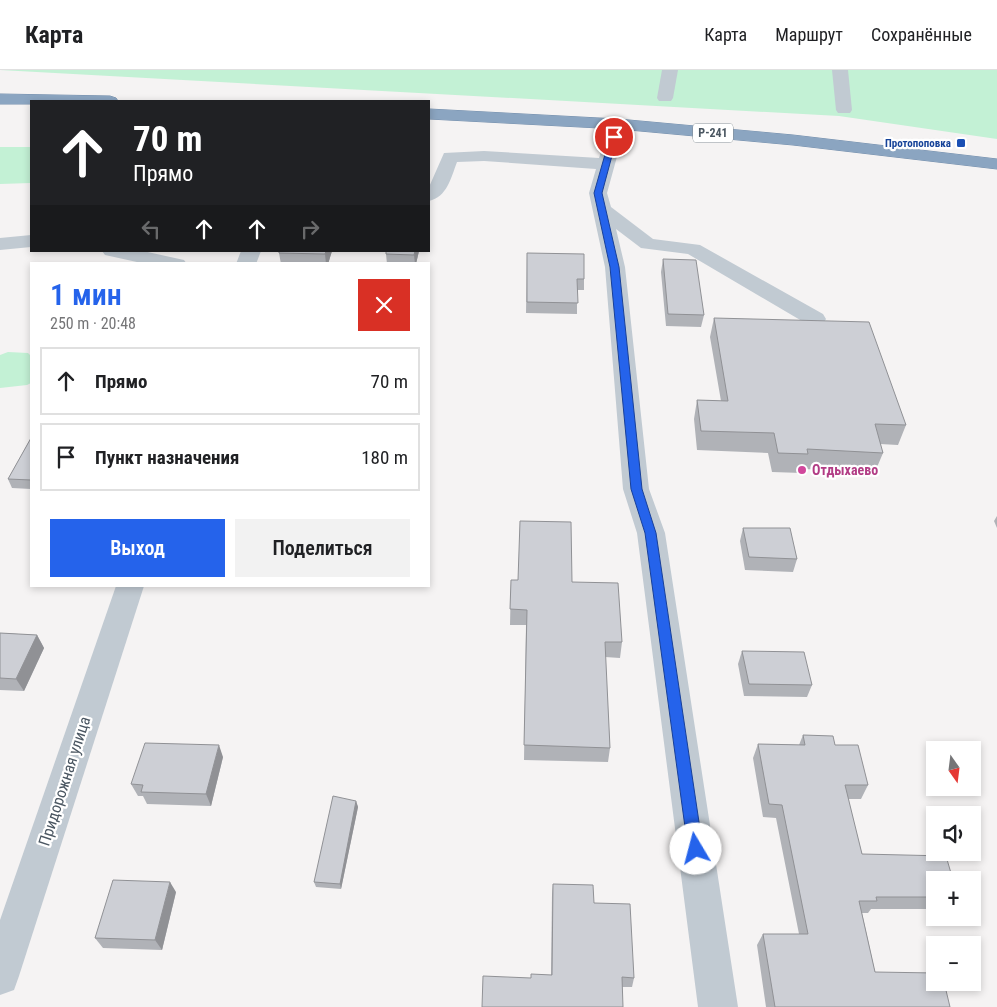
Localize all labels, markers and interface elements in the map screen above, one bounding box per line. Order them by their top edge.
text: Карта [25,21,83,49]
text: Карта [704,24,747,45]
text: Маршрут [775,24,843,45]
text: Сохранённые [871,24,972,45]
pin [593,116,635,158]
text: 70 m [133,119,202,160]
icon: ahead [50,120,115,185]
icon: arrive [600,123,628,151]
road number: Р-241 [693,124,733,142]
place label: Протопоповка [885,137,951,150]
marker: Протопоповка [955,137,967,149]
text: Прямо [133,161,193,186]
icon: left [137,215,165,243]
icon: ahead [190,215,218,243]
icon: ahead [243,215,271,243]
icon: right [296,215,324,243]
text: 1 мин [50,277,122,312]
button: close [358,279,410,331]
text: 250 m · 20:48 [50,314,136,333]
icon: ahead [52,367,80,395]
text: Прямо [95,370,148,393]
text: 70 m [371,370,408,393]
icon: arrive [52,443,80,471]
text: Пункт назначения [95,446,239,469]
text: 180 m [361,446,408,469]
place label: Отдыхаево [812,462,878,478]
marker: Отдыхаево [796,464,808,476]
button: Выход [50,519,225,577]
button: Поделиться [235,519,410,577]
street label: Придорожная улица [35,714,94,848]
north arrow [926,741,981,796]
map controls [926,741,981,991]
button: sound [926,806,981,861]
position arrow [669,822,721,874]
button: + [926,871,981,926]
button: − [926,936,981,991]

